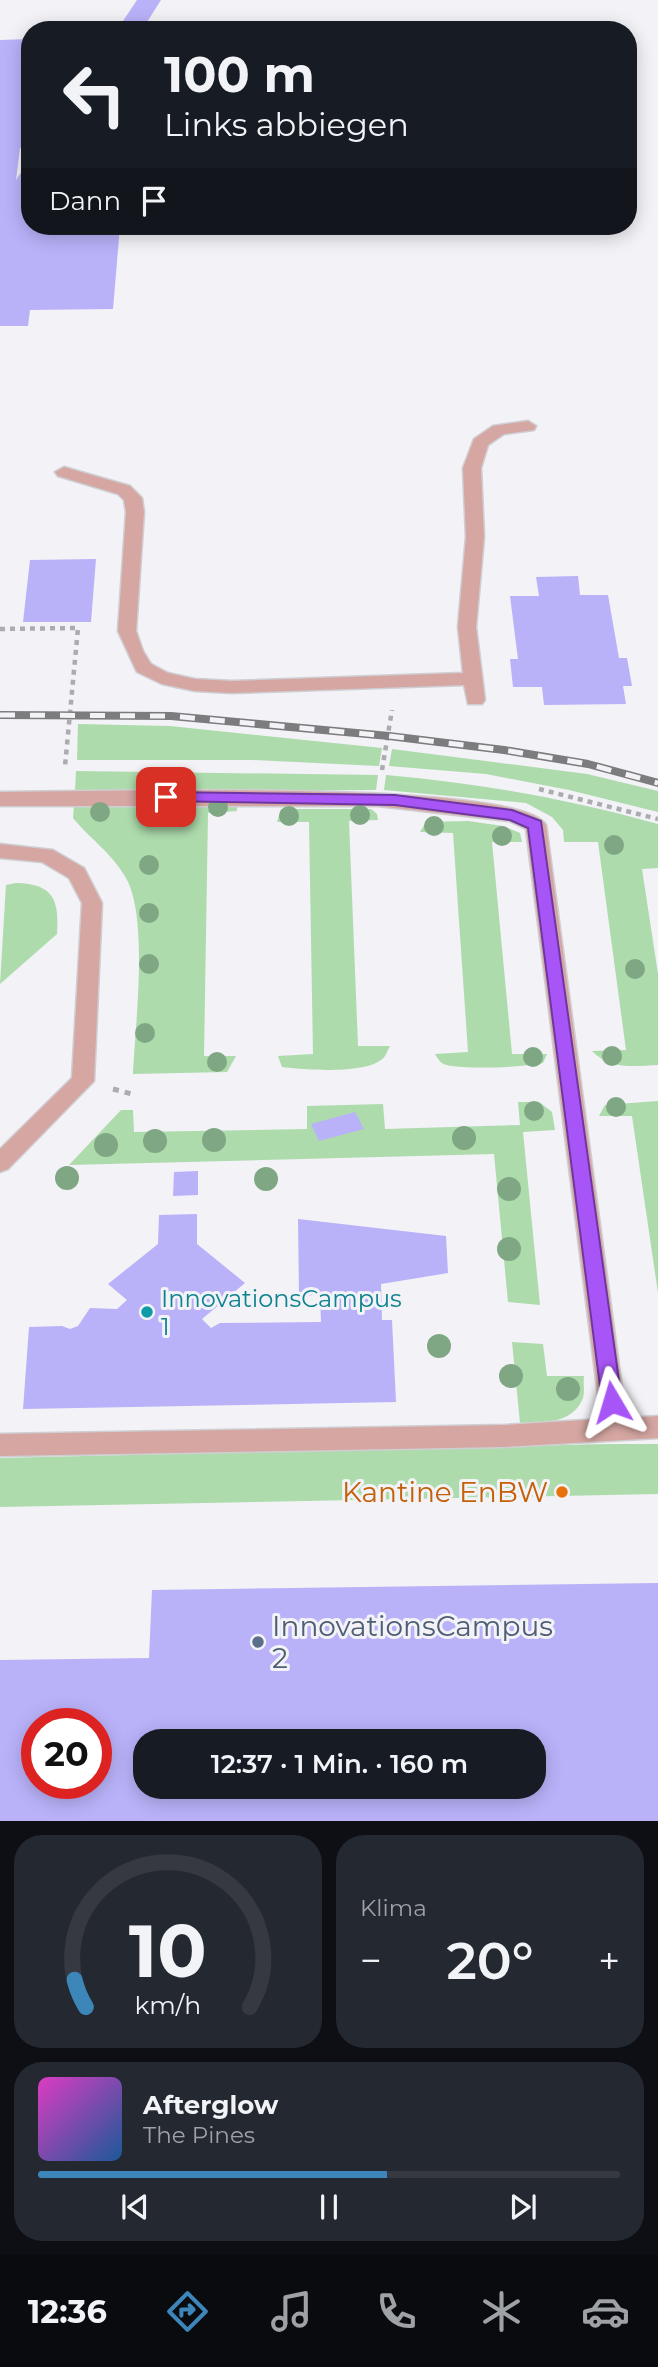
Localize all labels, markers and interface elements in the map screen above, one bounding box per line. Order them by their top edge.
text: 100 m [164,45,315,104]
icon: left [49,49,140,140]
text: Links abbiegen [164,105,409,144]
icon: arrive [135,182,173,220]
text: Dann [49,185,121,217]
pin [136,767,196,827]
icon: arrive [147,778,185,816]
place label: InnovationsCampus 1 [161,1284,402,1341]
marker: InnovationsCampus 1 [139,1304,155,1320]
position arrow [575,1365,649,1439]
place label: Kantine EnBW [342,1475,548,1509]
marker: Kantine EnBW [554,1484,570,1500]
place label: InnovationsCampus 2 [272,1609,553,1675]
marker: InnovationsCampus 2 [250,1634,266,1650]
speed limit sign: 20 [21,1708,112,1799]
text: 12:37 · 1 Min. · 160 m [211,1748,468,1780]
text: Klima [360,1894,427,1922]
text: 10 [129,1908,207,1996]
text: 20° [446,1929,534,1992]
text: − [360,1937,382,1984]
text: + [598,1937,620,1984]
text: km/h [135,1990,201,2020]
text: Afterglow [143,2089,278,2121]
text: The Pines [143,2121,255,2149]
icon: previous [116,2188,154,2226]
icon: pause [310,2188,348,2226]
icon: next [504,2188,542,2226]
icon: directions [163,2287,212,2336]
icon: music [267,2287,316,2336]
icon: phone [372,2287,421,2336]
icon: climate [477,2287,526,2336]
icon: car [581,2287,630,2336]
text: 12:36 [28,2292,107,2331]

